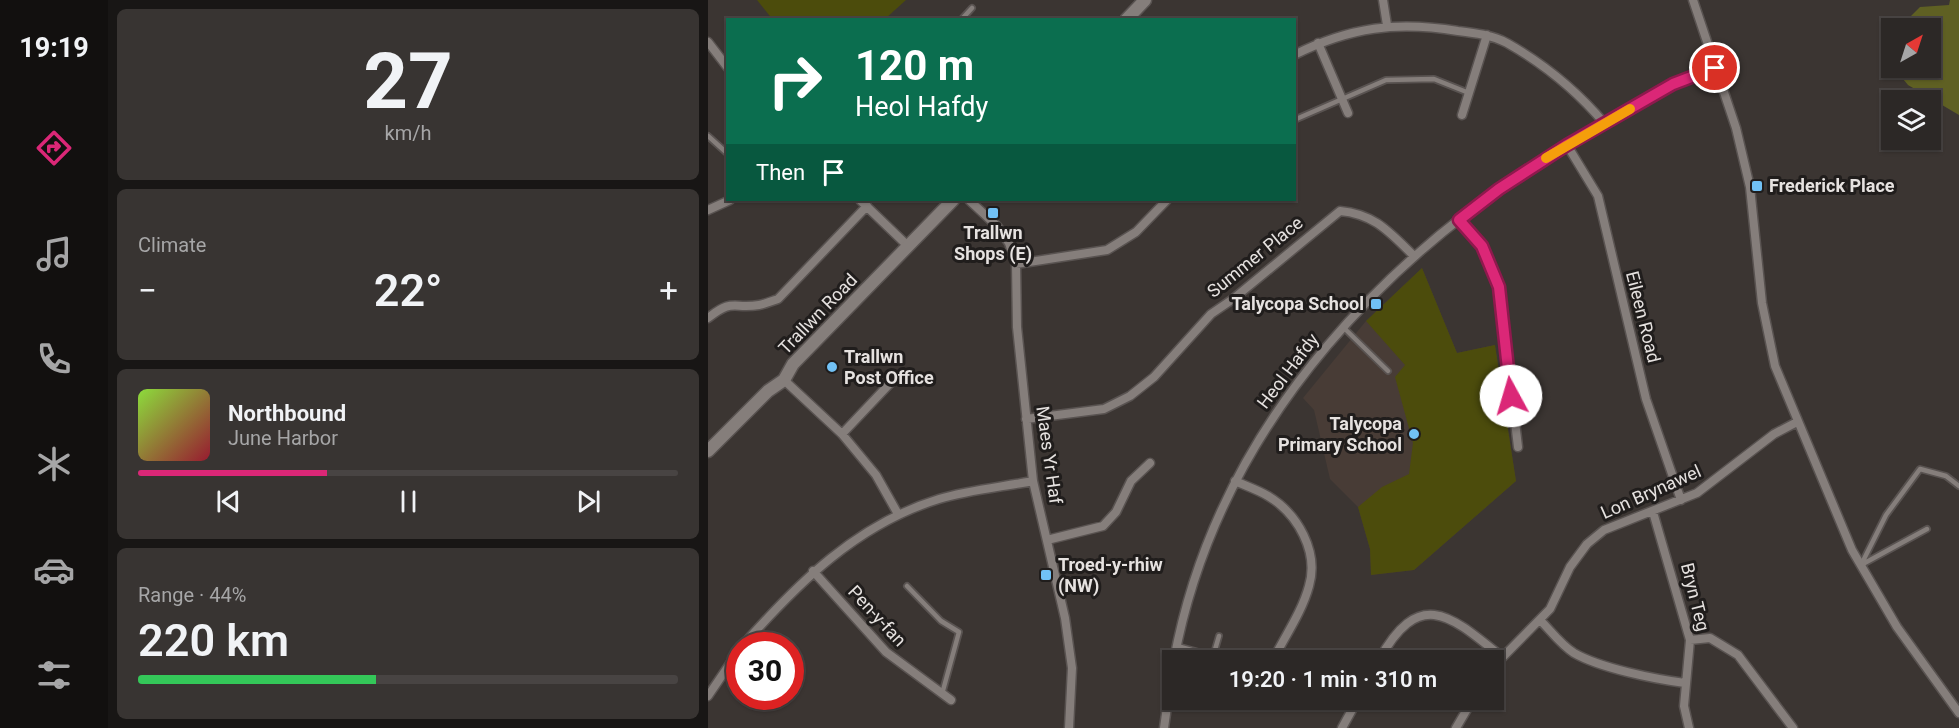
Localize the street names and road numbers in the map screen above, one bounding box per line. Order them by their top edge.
street label: Summer Place [1203,212,1307,302]
street label: Trallwn Road [774,269,861,358]
street label: Eileen Road [1622,269,1665,365]
street label: Heol Hafdy [1252,329,1323,412]
street label: Maes Yr Haf [1032,405,1067,506]
street label: Lon Brynawel [1597,460,1704,523]
street label: Bryn Teg [1677,561,1714,633]
street label: Pen-y-fan [844,581,911,650]

